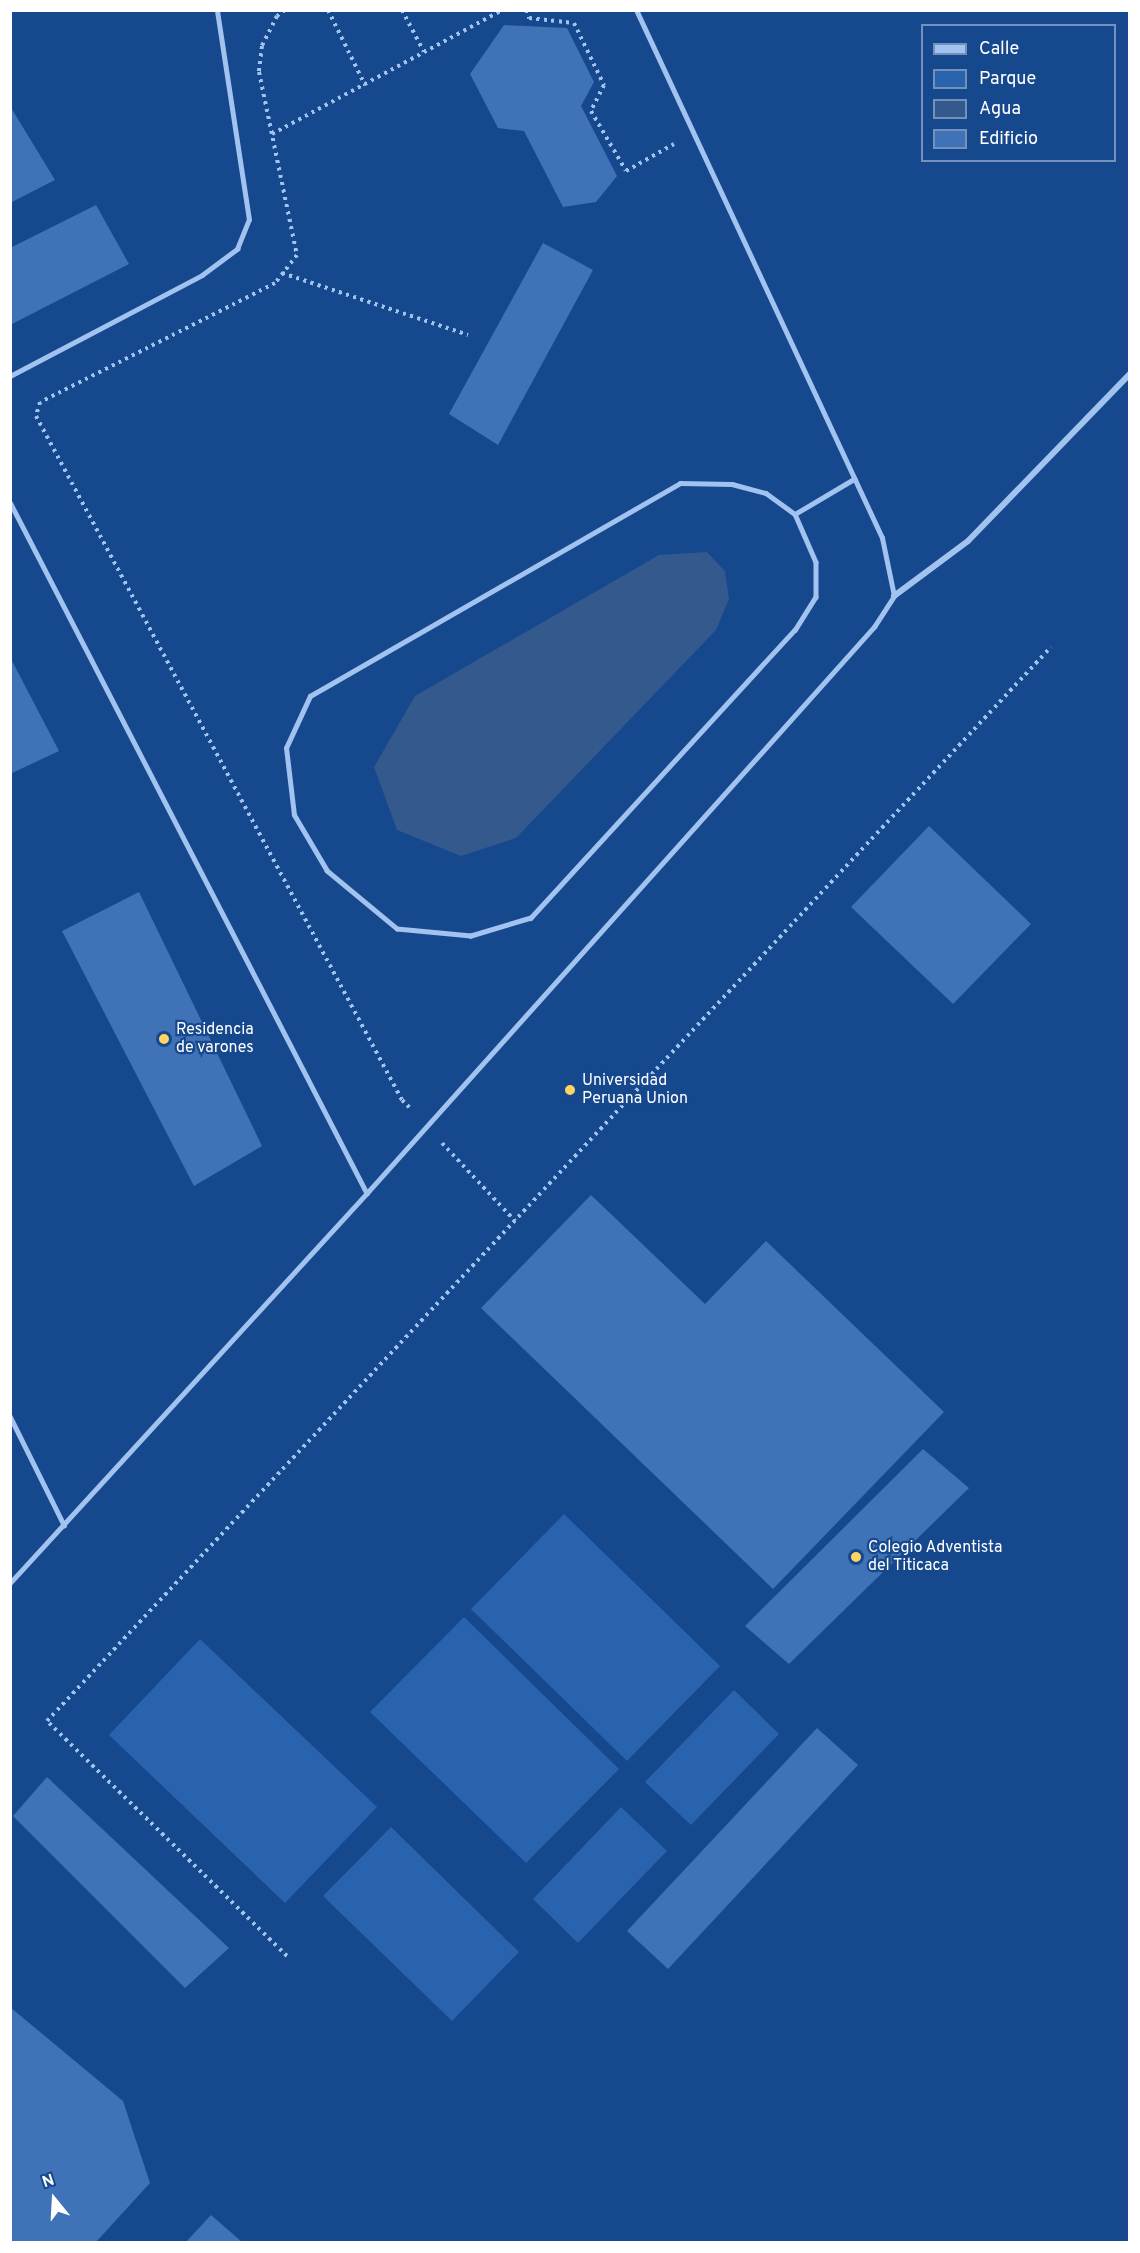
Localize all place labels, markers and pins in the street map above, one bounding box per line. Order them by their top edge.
place label: Residencia de varones [176,1020,254,1058]
marker: Residencia de varones [157,1032,171,1046]
place label: Universidad Peruana Union [582,1071,688,1109]
marker: Universidad Peruana Union [563,1083,577,1097]
place label: Colegio Adventista del Titicaca [868,1538,1003,1576]
marker: Colegio Adventista del Titicaca [849,1550,863,1564]

